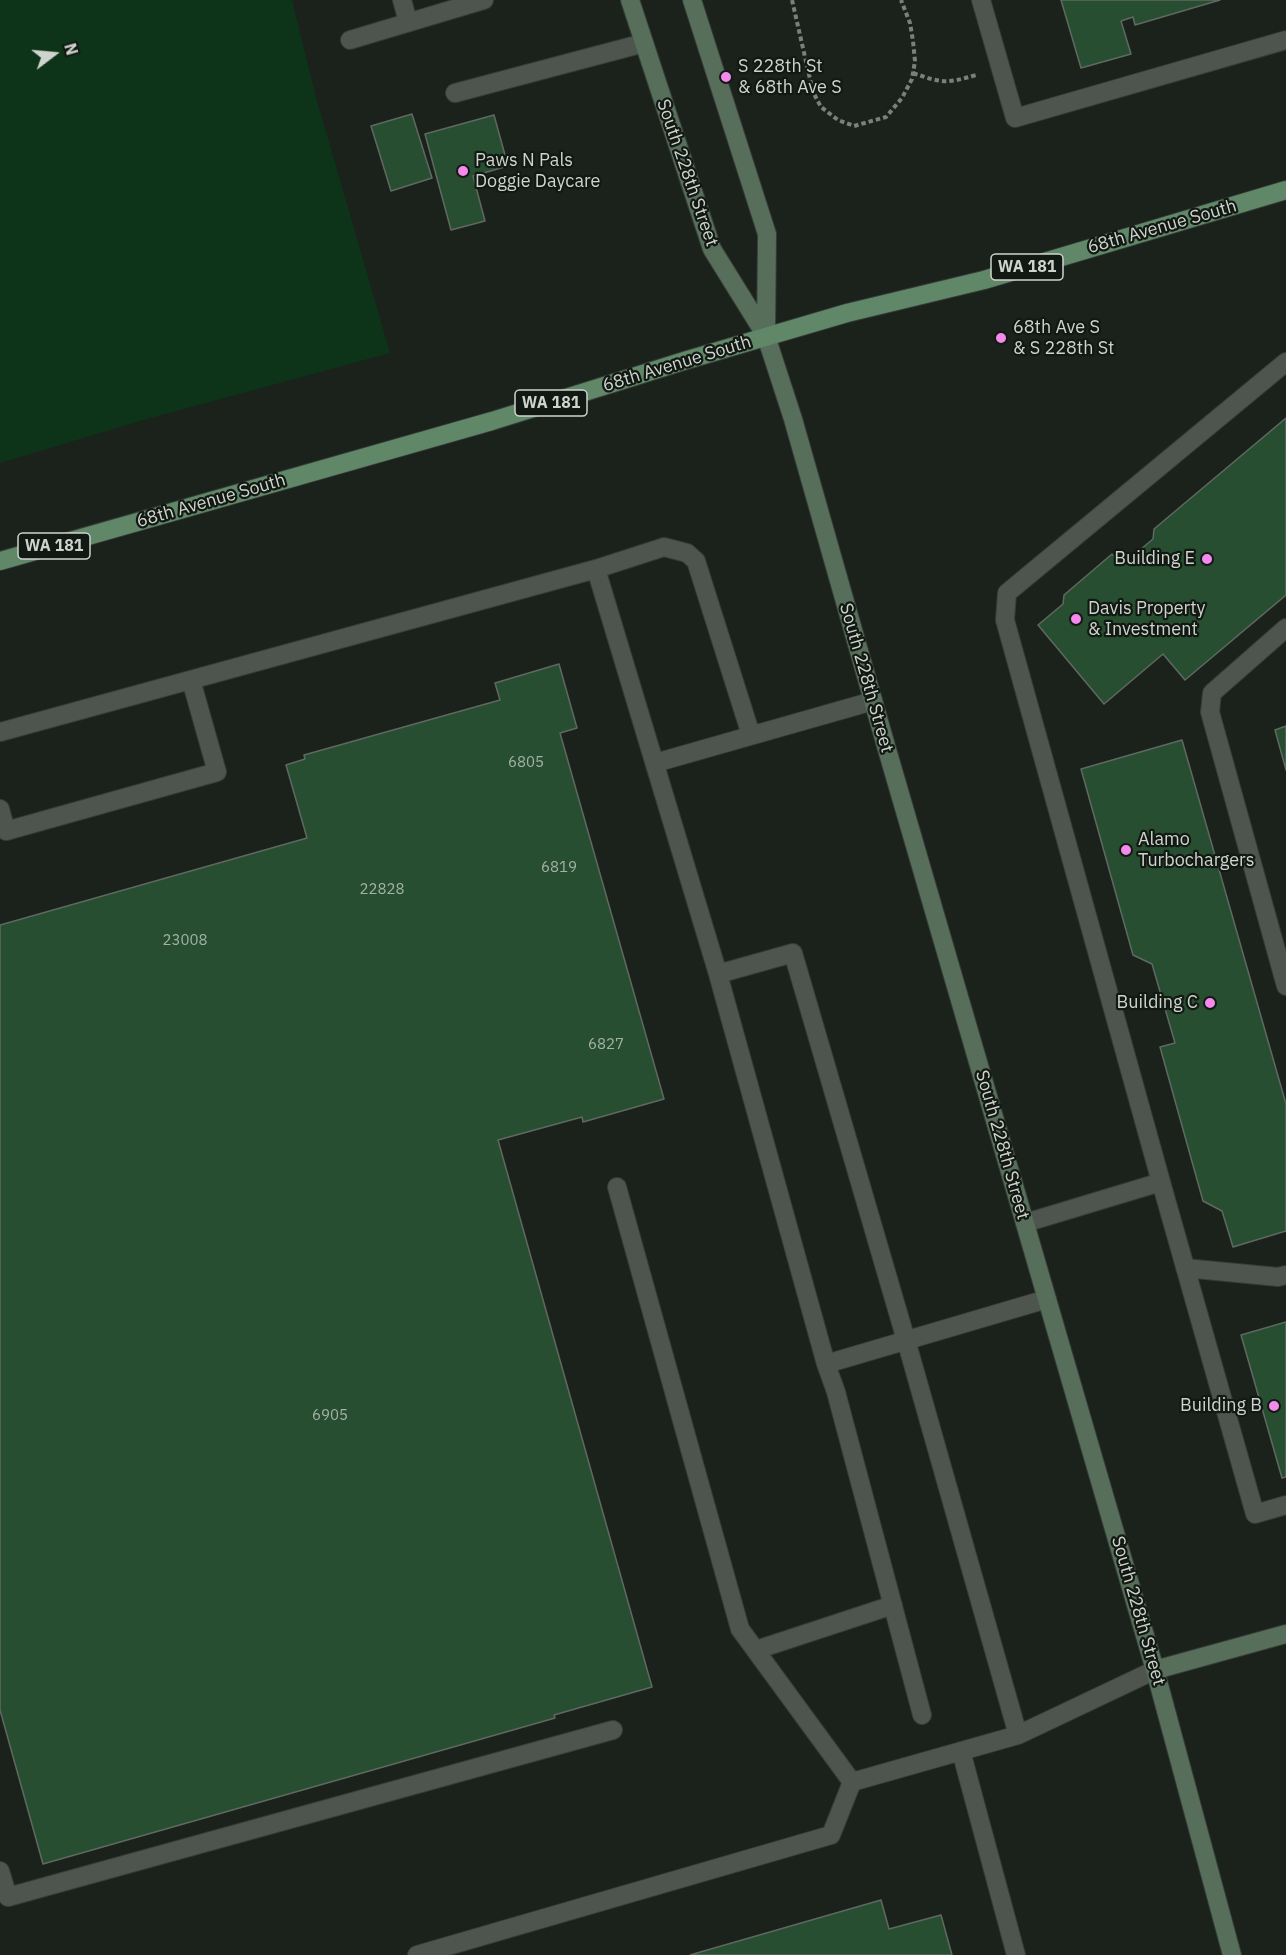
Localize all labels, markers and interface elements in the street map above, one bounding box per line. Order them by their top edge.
north arrow [24,24,84,84]
text: N [60,41,83,57]
place label: S 228th St & 68th Ave S [738,56,842,98]
marker: S 228th St & 68th Ave S [719,70,733,84]
street label: South 228th Street [652,97,722,249]
place label: Paws N Pals Doggie Daycare [475,150,600,192]
marker: Paws N Pals Doggie Daycare [456,164,470,178]
street label: 68th Avenue South [1085,195,1239,259]
road number: WA 181 [991,254,1063,280]
place label: 68th Ave S & S 228th St [1013,317,1114,360]
street label: 68th Avenue South [600,331,754,397]
marker: 68th Ave S & S 228th St [994,331,1008,345]
road number: WA 181 [515,390,587,416]
street label: 68th Avenue South [134,469,288,533]
road number: WA 181 [18,533,90,559]
place label: Building E [1114,548,1195,570]
marker: Building E [1200,552,1214,566]
place label: Davis Property & Investment [1088,598,1206,640]
street label: South 228th Street [834,601,898,755]
marker: Davis Property & Investment [1069,612,1083,626]
house number: 6805 [508,754,544,772]
place label: Alamo Turbochargers [1138,829,1254,872]
marker: Alamo Turbochargers [1119,843,1133,857]
house number: 6819 [541,859,577,877]
house number: 22828 [360,881,404,899]
house number: 23008 [163,932,207,950]
place label: Building C [1117,992,1198,1014]
marker: Building C [1203,996,1217,1010]
house number: 6827 [588,1036,624,1054]
street label: South 228th Street [970,1068,1034,1222]
place label: Building B [1180,1395,1262,1417]
marker: Building B [1267,1399,1281,1413]
house number: 6905 [312,1407,348,1425]
street label: South 228th Street [1106,1534,1170,1688]

